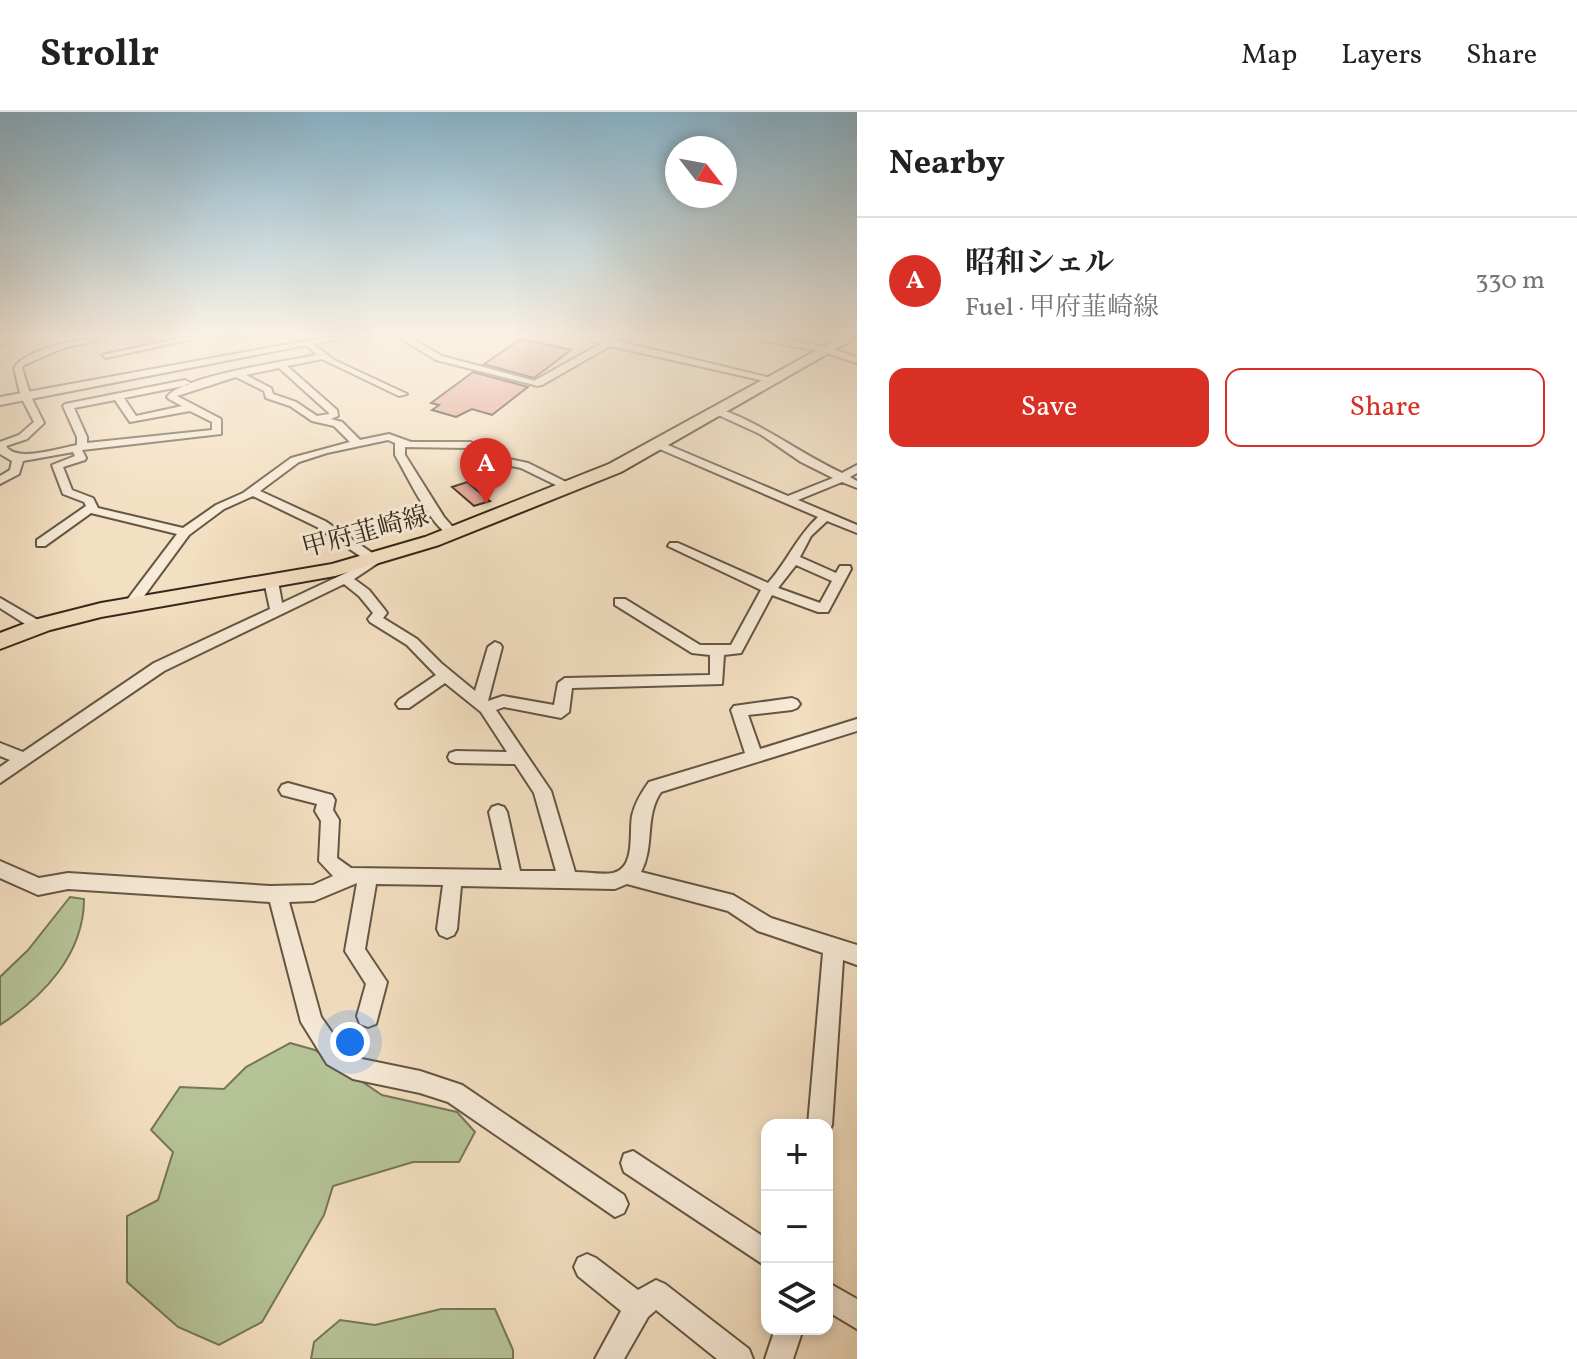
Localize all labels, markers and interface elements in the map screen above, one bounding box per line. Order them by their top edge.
text: Strollr [40,29,159,82]
text: Map [1241,36,1297,75]
text: Layers [1341,36,1422,75]
text: Share [1466,36,1537,75]
north arrow [665,136,737,208]
text: Nearby [889,141,1005,188]
text: 昭和シェル [965,243,1114,285]
text: A [906,263,924,299]
text: 330 m [1475,263,1545,299]
text: Fuel · 甲府韮崎線 [965,290,1159,326]
button: Save [889,368,1209,447]
button: Share [1225,368,1545,447]
pin: A [460,438,512,504]
street label: 甲府韮崎線 [298,499,433,567]
your location [330,1022,370,1062]
map controls [761,1119,833,1335]
button: + [761,1119,833,1191]
button: − [761,1191,833,1263]
button: layers [761,1263,833,1335]

